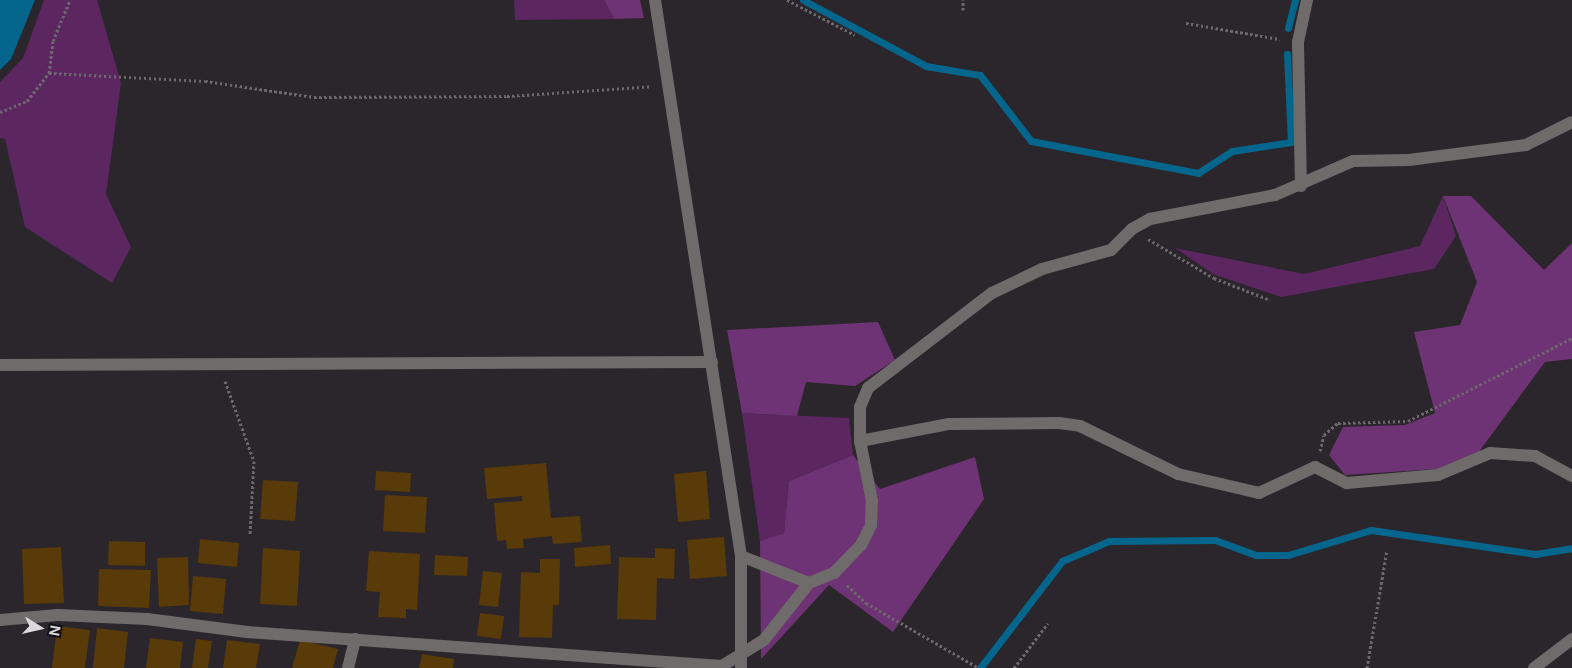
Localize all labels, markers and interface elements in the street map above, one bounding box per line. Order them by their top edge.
north arrow [15,603,65,653]
text: N [46,624,65,637]

